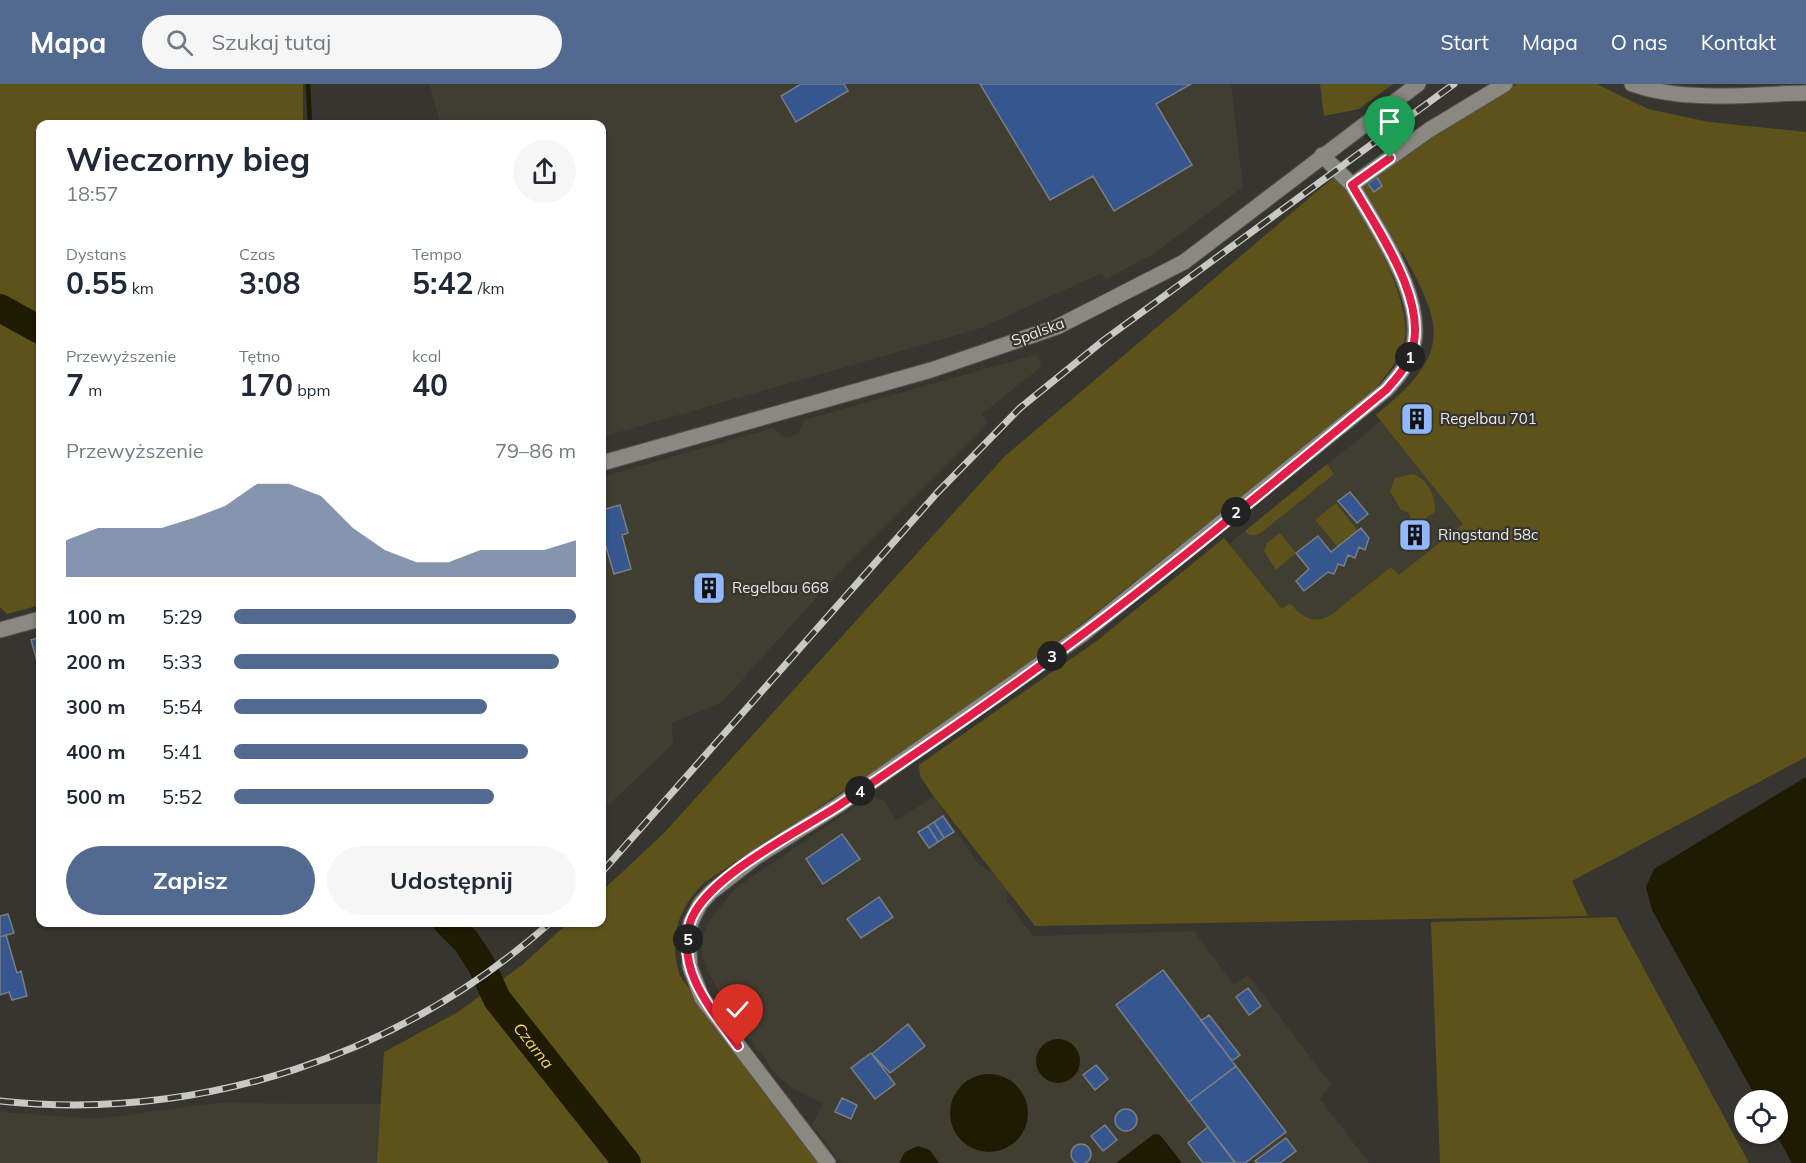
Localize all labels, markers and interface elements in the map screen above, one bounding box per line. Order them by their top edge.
search box [142,15,562,69]
text: Mapa [30,25,106,60]
icon: search [163,26,196,59]
text: Szukaj tutaj [211,28,331,56]
text: Start [1440,29,1489,55]
text: Mapa [1522,29,1578,55]
text: O nas [1611,29,1668,55]
text: Kontakt [1701,29,1776,55]
pin [1364,96,1415,158]
icon: arrive [1373,105,1406,138]
text: Wieczorny bieg [66,138,310,179]
button: share [513,140,576,203]
text: 18:57 [66,181,119,206]
text: Dystans [66,244,127,264]
text: Czas [239,244,275,264]
text: Tempo [412,244,462,264]
text: 0.55 [66,264,127,302]
text: 3:08 [239,264,300,302]
text: 5:42 [412,264,473,302]
text: km [127,278,154,298]
text: /km [473,278,504,298]
street label: Spalska [1009,313,1067,350]
pin: 1 [1395,342,1425,372]
text: Przewyższenie [66,346,176,366]
text: Tętno [239,346,280,366]
text: kcal [412,346,441,366]
text: 1 [1405,347,1415,367]
text: 7 [66,366,84,404]
text: 170 [239,366,293,404]
text: 40 [412,366,448,404]
text: m [84,380,102,400]
text: bpm [293,380,330,400]
building icon: Regelbau 701 [1399,401,1435,437]
place label: Regelbau 701 [1440,409,1537,428]
text: Przewyższenie [66,438,204,463]
text: 79–86 m [495,438,576,463]
pin: 2 [1221,497,1251,527]
text: 2 [1231,502,1241,522]
building icon: Ringstand 58c [1397,517,1433,553]
place label: Ringstand 58c [1438,525,1539,544]
building icon: Regelbau 668 [691,570,727,606]
place label: Regelbau 668 [732,578,829,597]
text: 100 m [66,604,125,629]
text: 5:29 [162,604,203,629]
pin: 3 [1037,641,1067,671]
text: 3 [1047,646,1057,666]
text: 200 m [66,649,125,674]
text: 5:33 [162,649,203,674]
text: 300 m [66,694,125,719]
text: 5:54 [162,694,203,719]
text: 400 m [66,739,125,764]
text: 5:41 [162,739,203,764]
pin: 4 [845,776,875,806]
text: 4 [855,781,865,801]
text: 500 m [66,784,125,809]
text: 5:52 [162,784,203,809]
button: Zapisz [66,846,315,915]
button: Udostępnij [327,846,576,915]
pin: 5 [673,924,703,954]
text: 5 [683,929,693,949]
pin [712,984,763,1046]
icon: check [721,993,754,1026]
water label: Czarna [509,1018,558,1073]
map controls [1734,1090,1788,1144]
button: locate [1734,1090,1788,1144]

